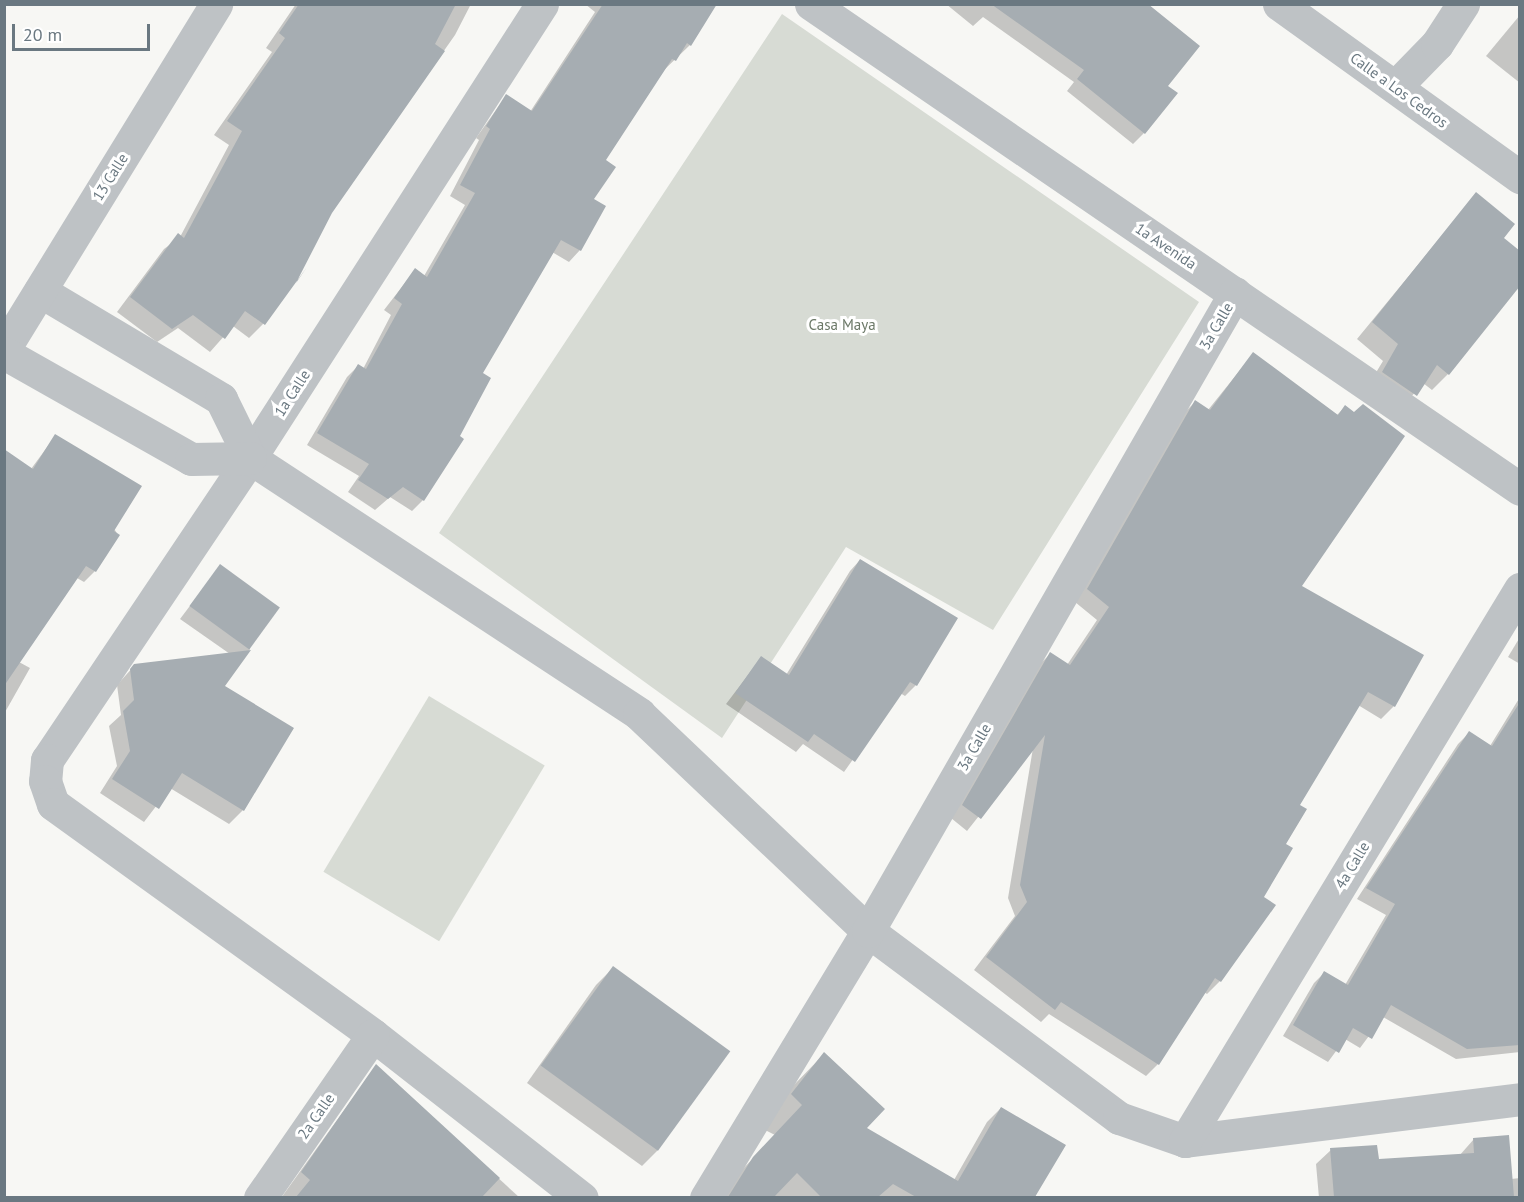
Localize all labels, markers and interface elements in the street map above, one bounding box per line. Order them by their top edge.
scale bar [15,12,153,50]
text: 20 m [23,23,62,46]
street label: Calle a Los Cedros [1347,49,1451,131]
street label: 13 Calle [88,150,132,204]
street label: 1a Avenida [1132,219,1200,273]
street label: 3a Calle [1195,299,1237,353]
park label: Casa Maya [808,316,876,334]
street label: 1a Calle [270,366,314,420]
street label: 3a Calle [953,720,995,774]
street label: 4a Calle [1331,838,1373,892]
street label: 2a Calle [294,1090,338,1142]

